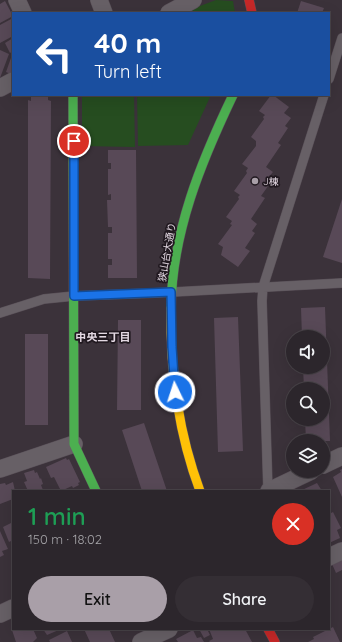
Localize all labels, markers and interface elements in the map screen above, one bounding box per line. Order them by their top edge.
text: 40 m [94,25,161,60]
icon: left [28,28,80,80]
text: Turn left [94,60,162,83]
pin [57,124,91,158]
icon: arrive [63,130,85,152]
place label: J棟 [263,175,279,188]
marker: J棟 [250,176,260,186]
street label: 狭山台大通り [155,221,179,283]
district label: 中央三丁目 [76,330,131,344]
map controls [286,330,330,478]
button: sound [286,330,330,374]
position arrow [154,371,196,413]
button: search [286,382,330,426]
button: layers [286,434,330,478]
text: 1 min [28,501,86,531]
button: close [272,503,314,545]
text: 150 m · 18:02 [28,531,102,547]
button: Exit [28,576,167,622]
button: Share [175,576,314,622]

